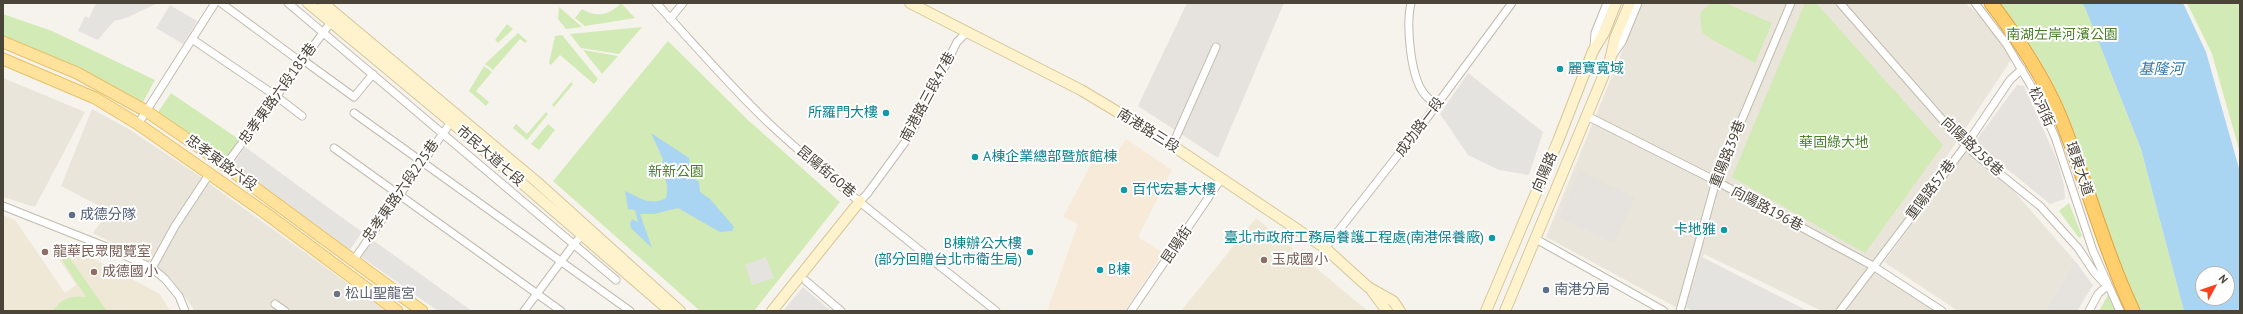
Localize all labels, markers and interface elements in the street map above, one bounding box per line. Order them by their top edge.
park label: 南湖左岸河濱公園 [2006,27,2118,43]
street label: 忠孝東路六段185巷 [236,40,320,148]
street label: 南港路三段47巷 [897,49,959,145]
place label: 麗寶寬域 [1568,61,1624,77]
water label: 基隆河 [2139,61,2183,79]
marker: 麗寶寬域 [1555,64,1565,74]
street label: 松河街 [2025,84,2057,130]
street label: 成功路一段 [1392,94,1448,160]
place label: 所羅門大樓 [808,105,878,121]
street label: 南港路三段 [1114,105,1182,157]
marker: 所羅門大樓 [881,108,891,118]
street label: 向陽路258巷 [1937,114,2007,180]
street label: 重陽路39巷 [1707,118,1749,190]
street label: 市民大道七段 [453,122,527,190]
street label: 忠孝東路六段 [182,132,260,194]
park label: 華固綠大地 [1799,135,1869,151]
street label: 忠孝東路六段225巷 [359,137,443,245]
street label: 環東大道 [2062,140,2096,198]
street label: 昆陽街60巷 [793,143,859,201]
place label: A棟企業總部暨旅館棟 [983,149,1117,165]
street label: 向陽路 [1529,149,1561,195]
marker: A棟企業總部暨旅館棟 [970,152,980,162]
street label: 重陽路57巷 [1903,156,1959,224]
park label: 新新公園 [648,164,704,180]
place label: 百代宏碁大樓 [1132,182,1216,198]
street label: 向陽路196巷 [1728,183,1806,235]
marker: 百代宏碁大樓 [1119,185,1129,195]
place label: 成德分隊 [80,207,136,223]
marker: 成德分隊 [67,210,77,220]
place label: 卡地雅 [1674,222,1716,238]
street label: 昆陽街 [1158,223,1196,267]
marker: 卡地雅 [1719,225,1729,235]
place label: 臺北市政府工務局養護工程處(南港保養廠) [1224,230,1484,246]
marker: 臺北市政府工務局養護工程處(南港保養廠) [1487,233,1497,243]
place label: B棟辦公大樓 (部分回贈台北市衛生局) [874,236,1022,268]
place label: 龍華民眾閱覽室 [53,244,151,260]
marker: 龍華民眾閱覽室 [40,247,50,257]
marker: B棟辦公大樓 (部分回贈台北市衛生局) [1025,247,1035,257]
place label: 玉成國小 [1272,252,1328,268]
marker: 玉成國小 [1259,255,1269,265]
place label: B棟 [1108,262,1130,278]
place label: 成德國小 [102,264,158,280]
marker: B棟 [1095,265,1105,275]
north arrow [2195,266,2235,306]
marker: 成德國小 [89,267,99,277]
text: N [2216,272,2231,286]
place label: 南港分局 [1554,282,1610,298]
marker: 南港分局 [1541,285,1551,295]
place label: 松山聖龍宮 [345,286,415,302]
marker: 松山聖龍宮 [332,289,342,299]

